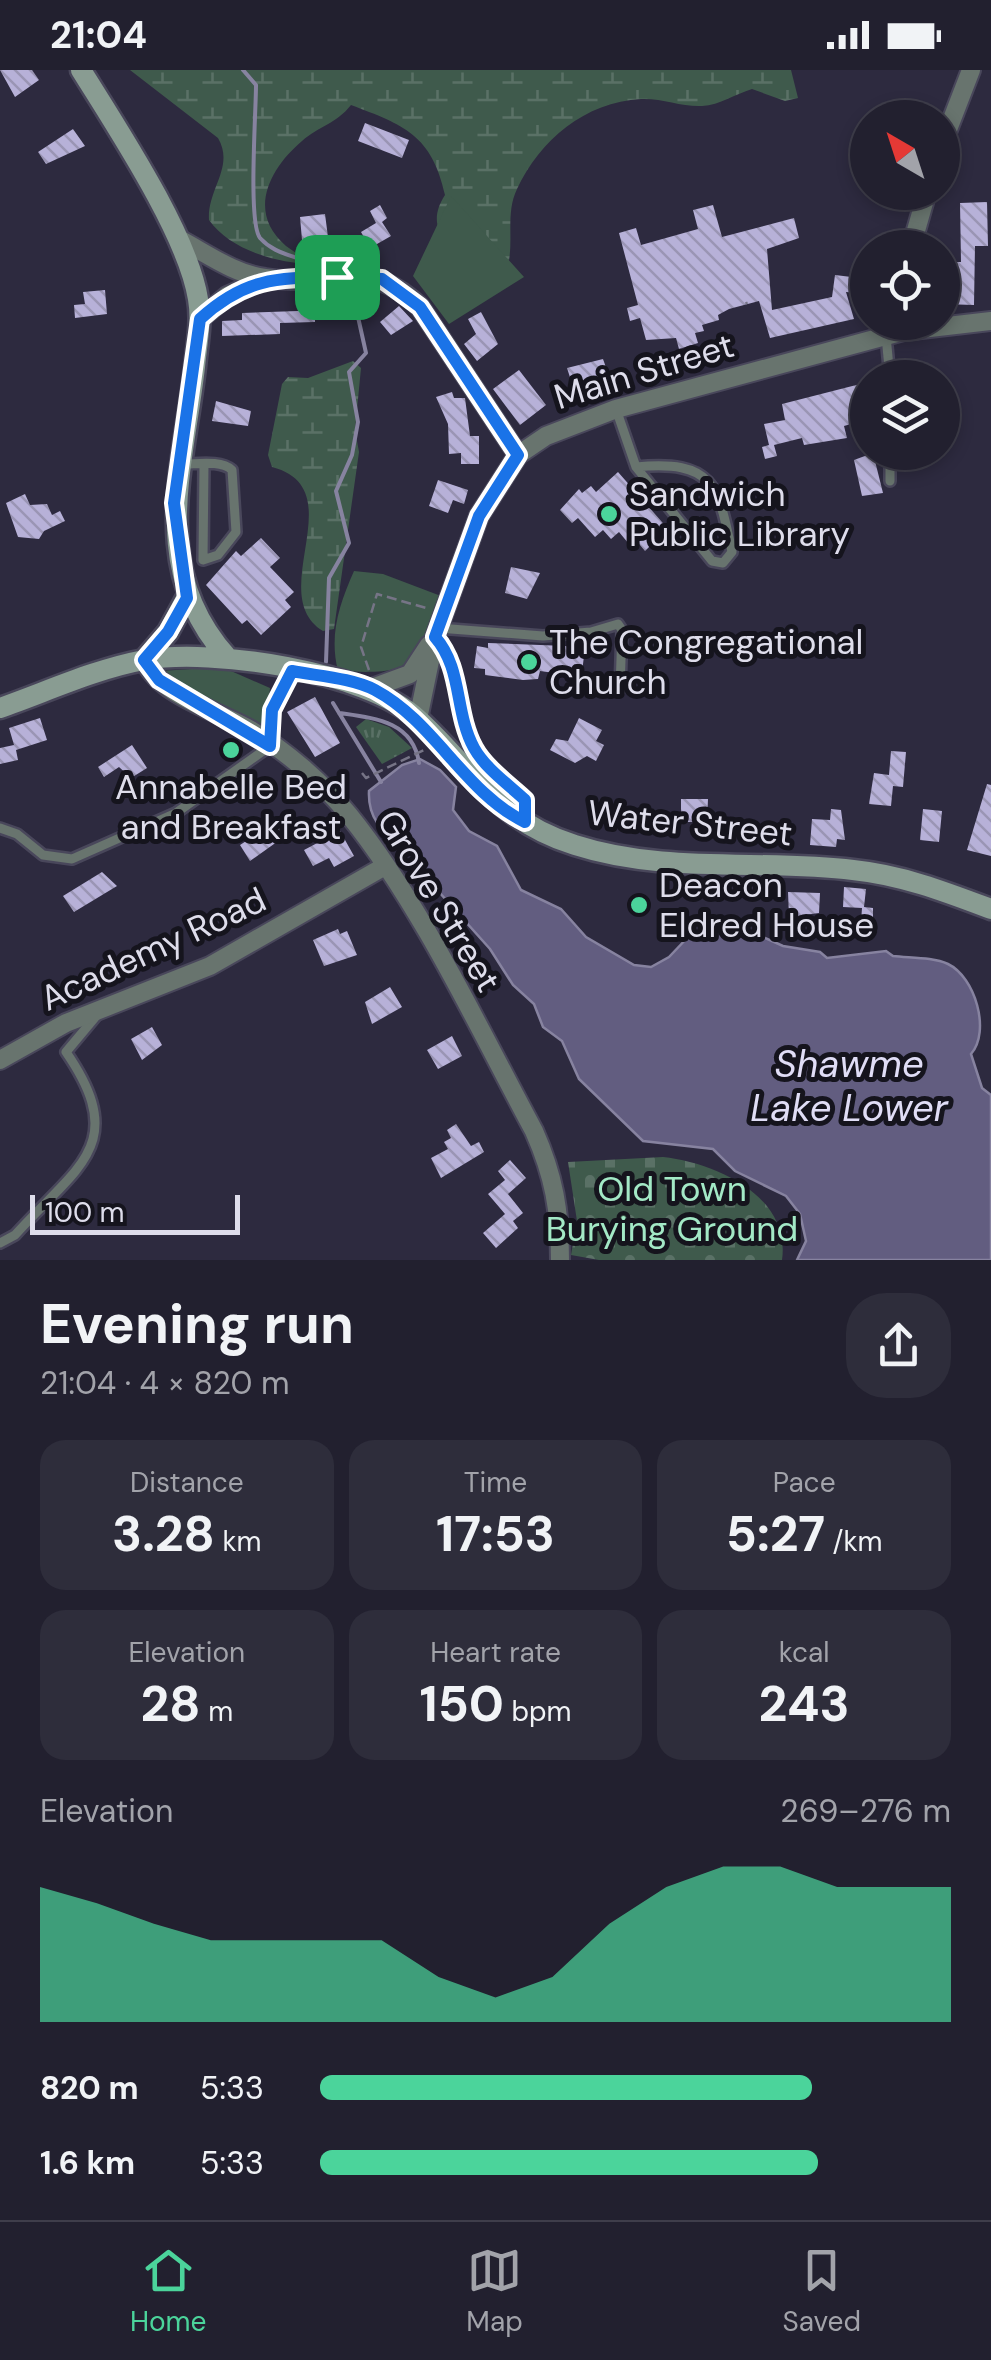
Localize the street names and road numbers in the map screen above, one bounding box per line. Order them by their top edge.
street label: Main Street [549,322,739,420]
street label: Water Street [586,789,794,857]
street label: Grove Street [367,801,511,1001]
street label: Academy Road [33,877,273,1021]

